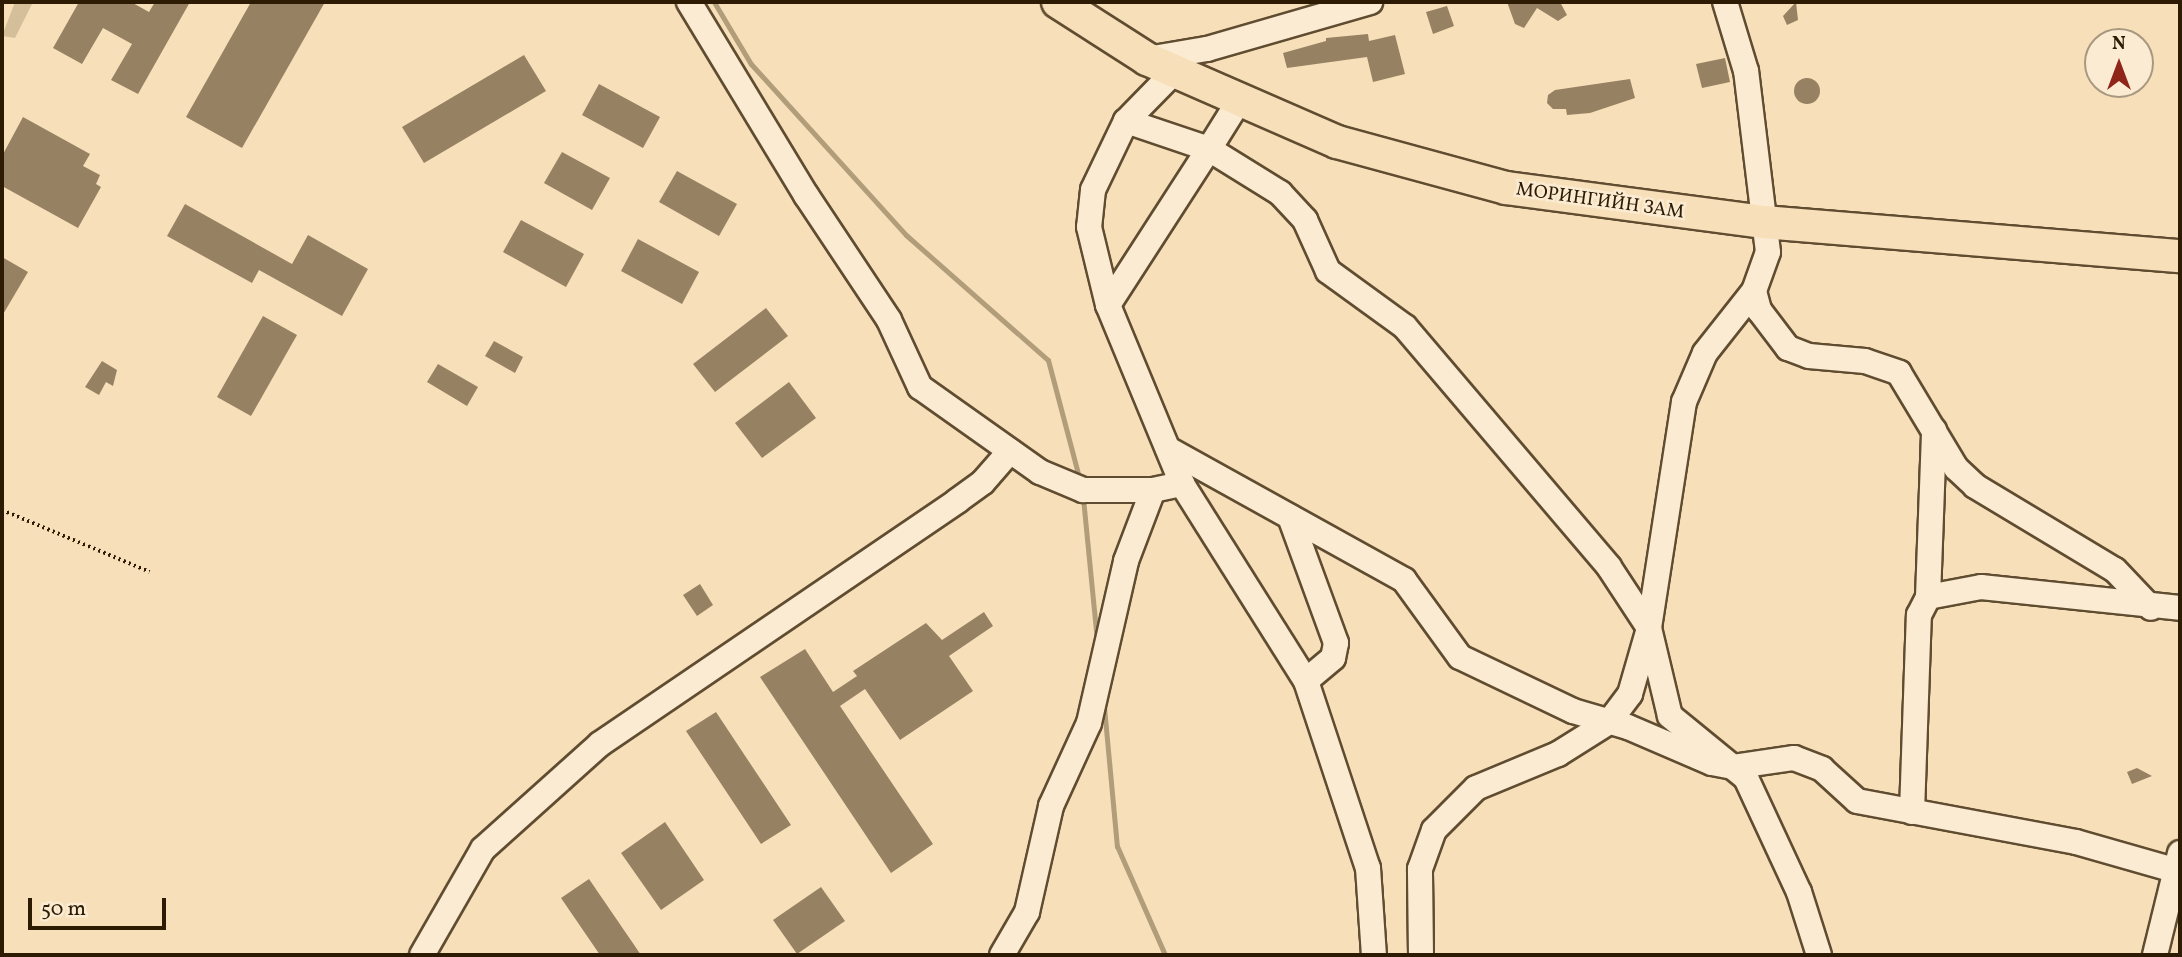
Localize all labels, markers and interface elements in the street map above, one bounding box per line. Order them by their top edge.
north arrow [2084,28,2154,98]
text: N [2112,31,2126,57]
street label: МОРИНГИЙН ЗАМ [1515,179,1685,225]
scale bar [32,884,170,928]
text: 50 m [41,895,86,924]

